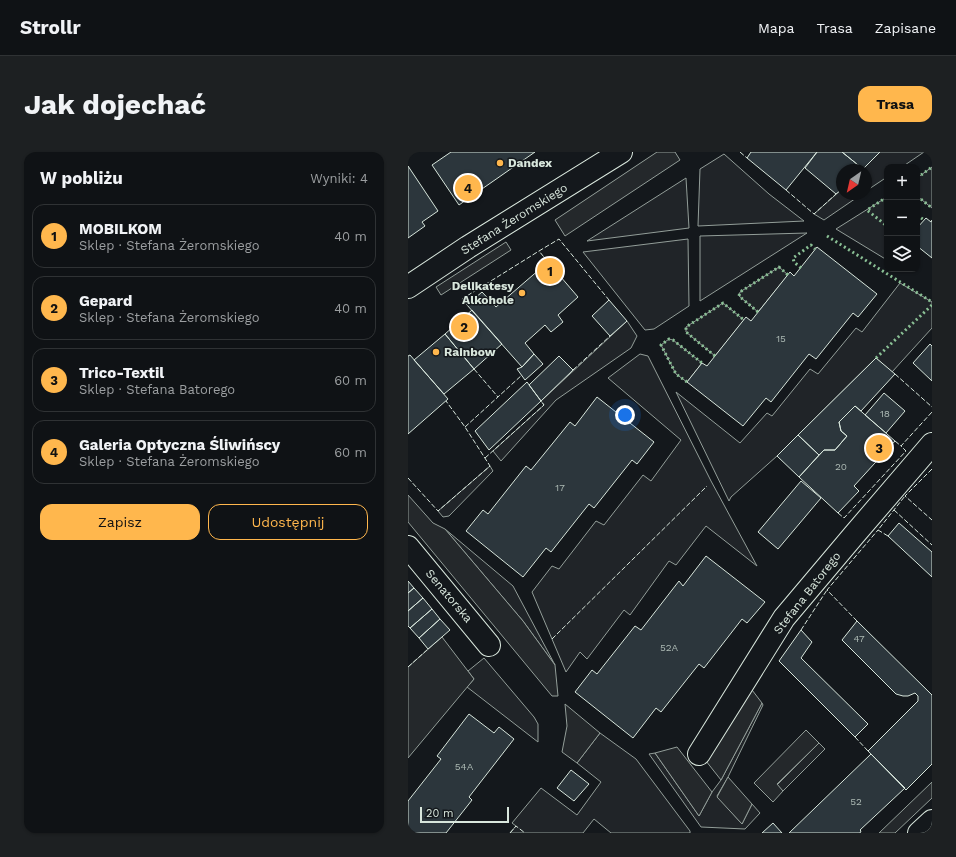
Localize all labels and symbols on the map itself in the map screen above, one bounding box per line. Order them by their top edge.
place label: Dandex [508,156,552,170]
marker: Dandex [495,158,505,168]
north arrow [836,164,872,200]
pin: 4 [455,173,481,203]
street label: Stefana Żeromskiego [458,180,570,258]
pin: 1 [537,256,563,286]
place label: Delikatesy Alkohole [452,279,514,307]
marker: Delikatesy Alkohole [517,288,527,298]
pin: 2 [451,312,477,342]
house number: 15 [776,333,786,344]
place label: Rainbow [444,345,496,359]
marker: Rainbow [431,347,441,357]
your location [615,405,635,425]
house number: 18 [880,408,890,419]
pin: 3 [866,433,892,463]
house number: 20 [835,461,847,472]
house number: 17 [555,482,565,493]
street label: Stefana Batorego [771,549,843,637]
street label: Senatorska [423,566,475,626]
house number: 47 [853,633,865,644]
house number: 52A [660,642,679,653]
house number: 54A [455,761,474,772]
house number: 52 [850,796,862,807]
scale bar [420,805,509,824]

